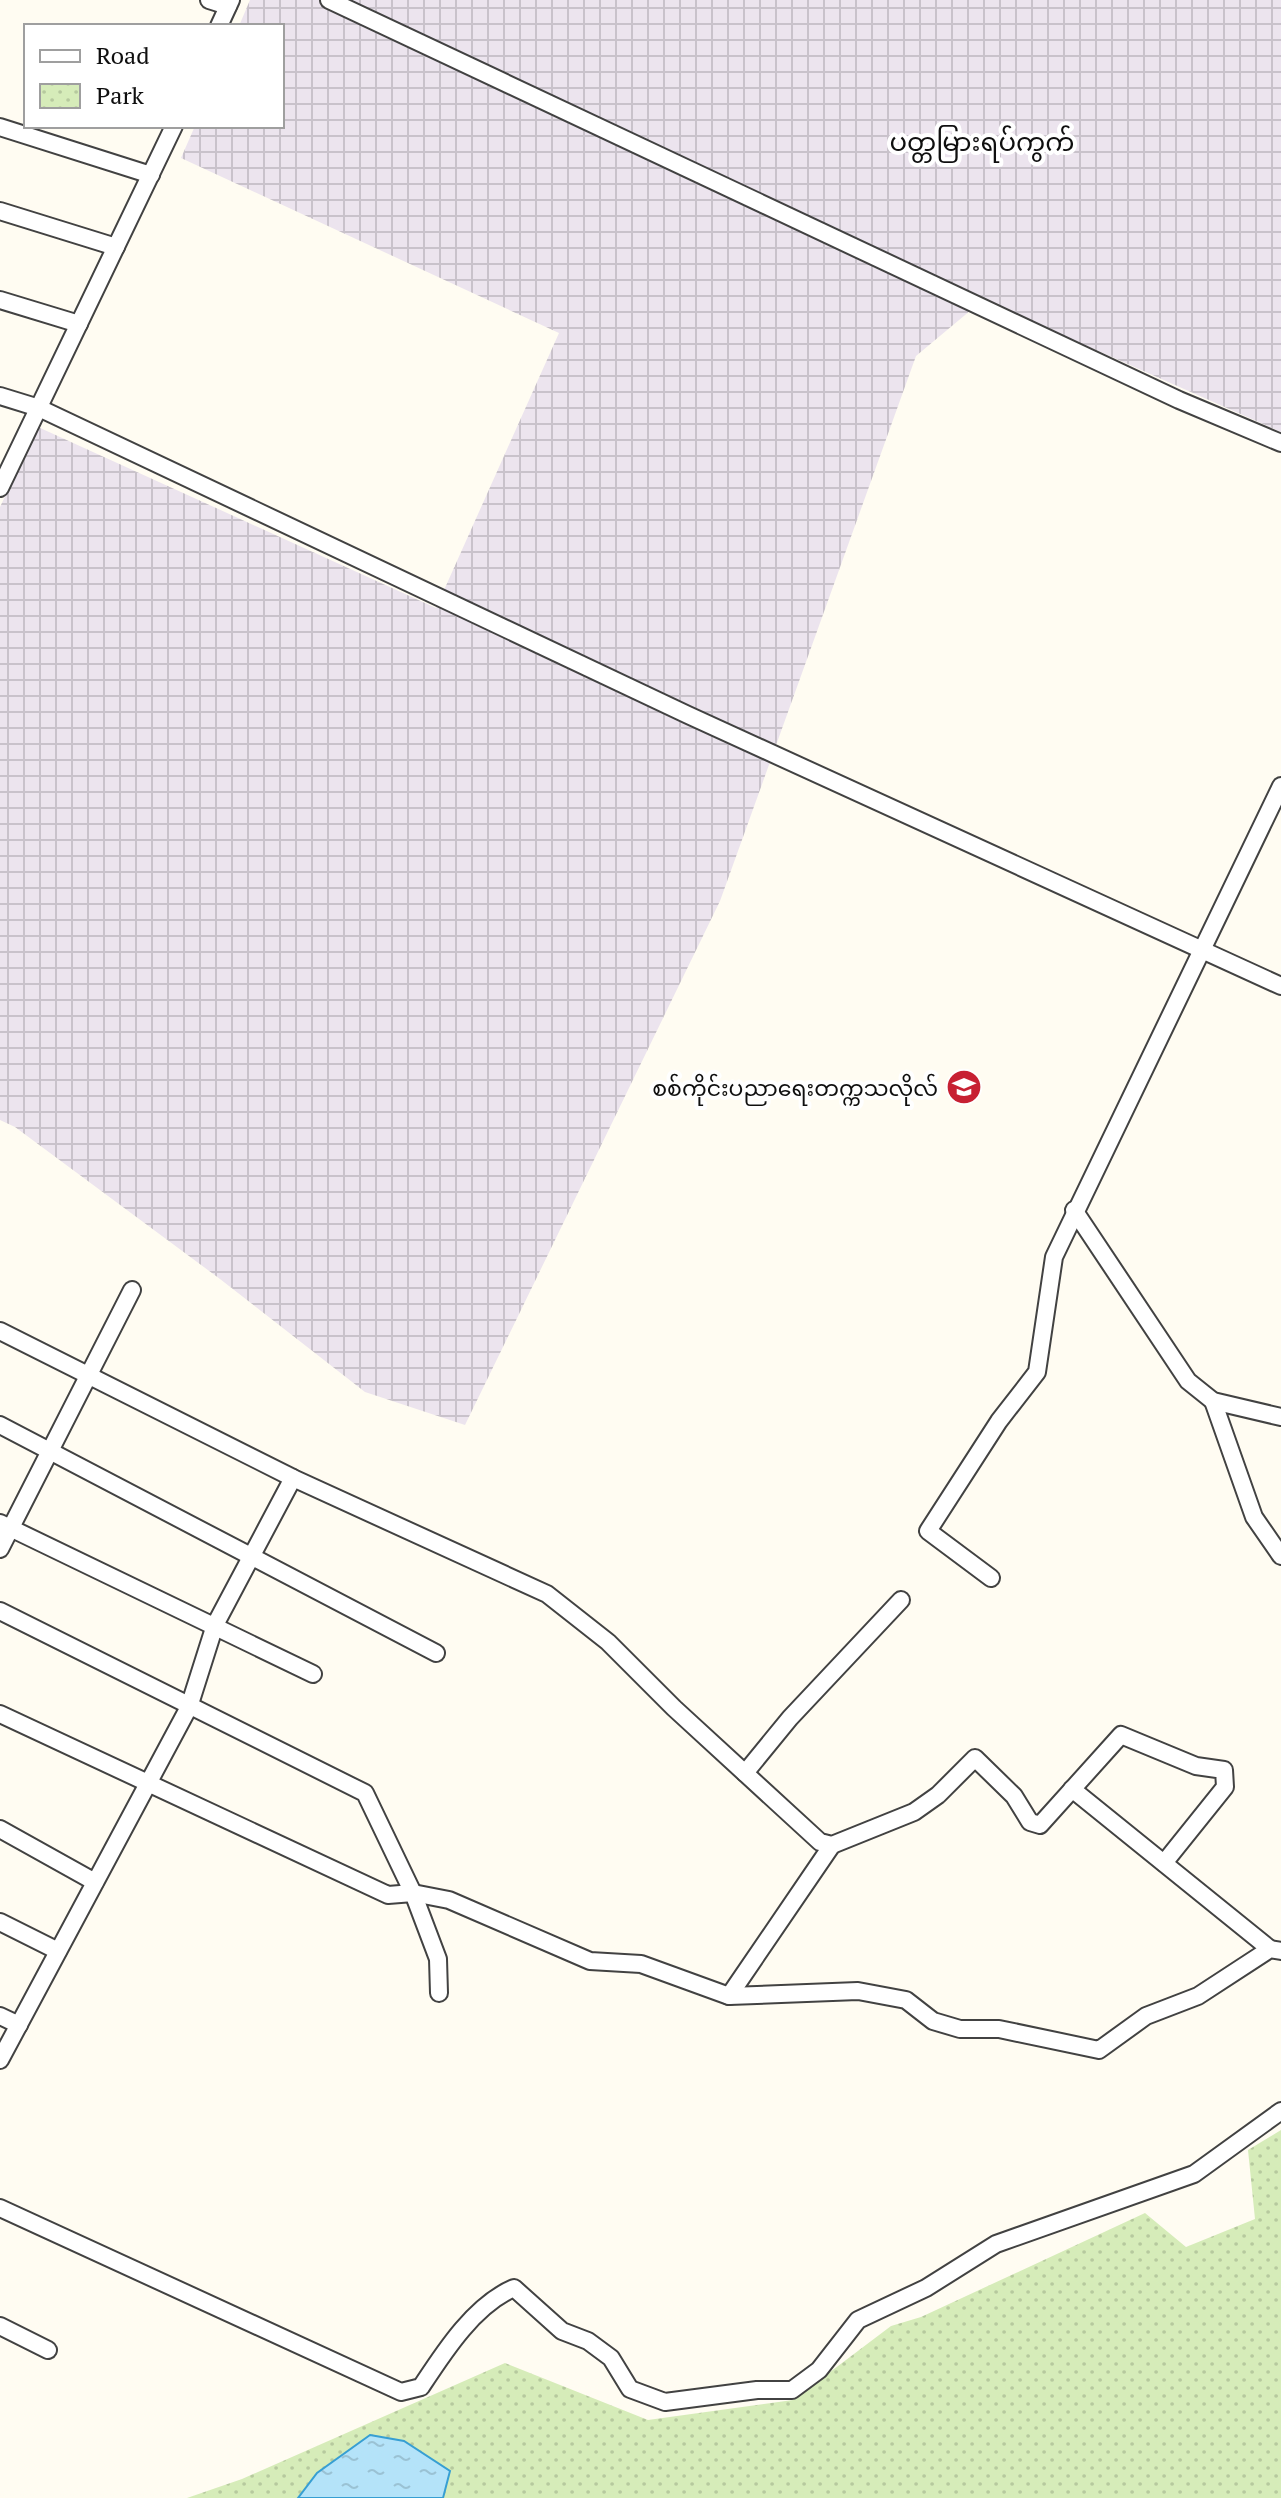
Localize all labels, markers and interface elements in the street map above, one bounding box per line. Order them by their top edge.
legend [24,24,284,128]
text: Road [96,39,150,71]
text: Park [96,79,145,111]
district label: ပတ္တမြားရပ်ကွက် [889,124,1075,163]
school or university icon: စစ်ကိုင်းပညာရေးတက္ကသလိုလ် [945,1068,983,1106]
place label: စစ်ကိုင်းပညာရေးတက္ကသလိုလ် [652,1073,938,1106]

